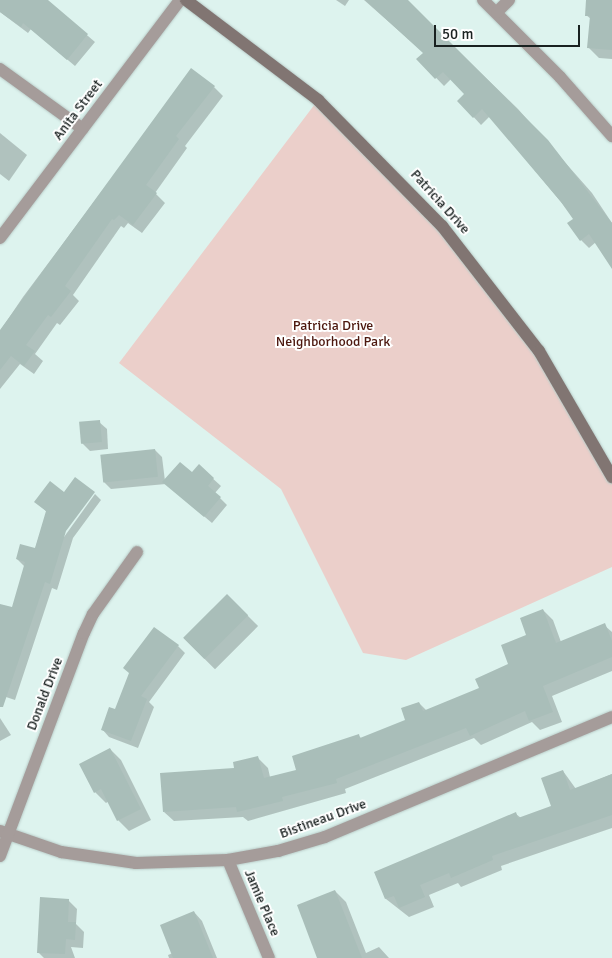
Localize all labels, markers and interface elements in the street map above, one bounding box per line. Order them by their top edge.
scale bar [437,15,583,47]
text: 50 m [442,25,473,43]
street label: Anita Street [50,76,106,144]
street label: Patricia Drive [407,166,473,238]
park label: Patricia Drive Neighborhood Park [276,318,390,351]
street label: Donald Drive [23,655,67,733]
street label: Bistineau Drive [277,796,369,842]
street label: Jamie Place [240,867,284,939]

